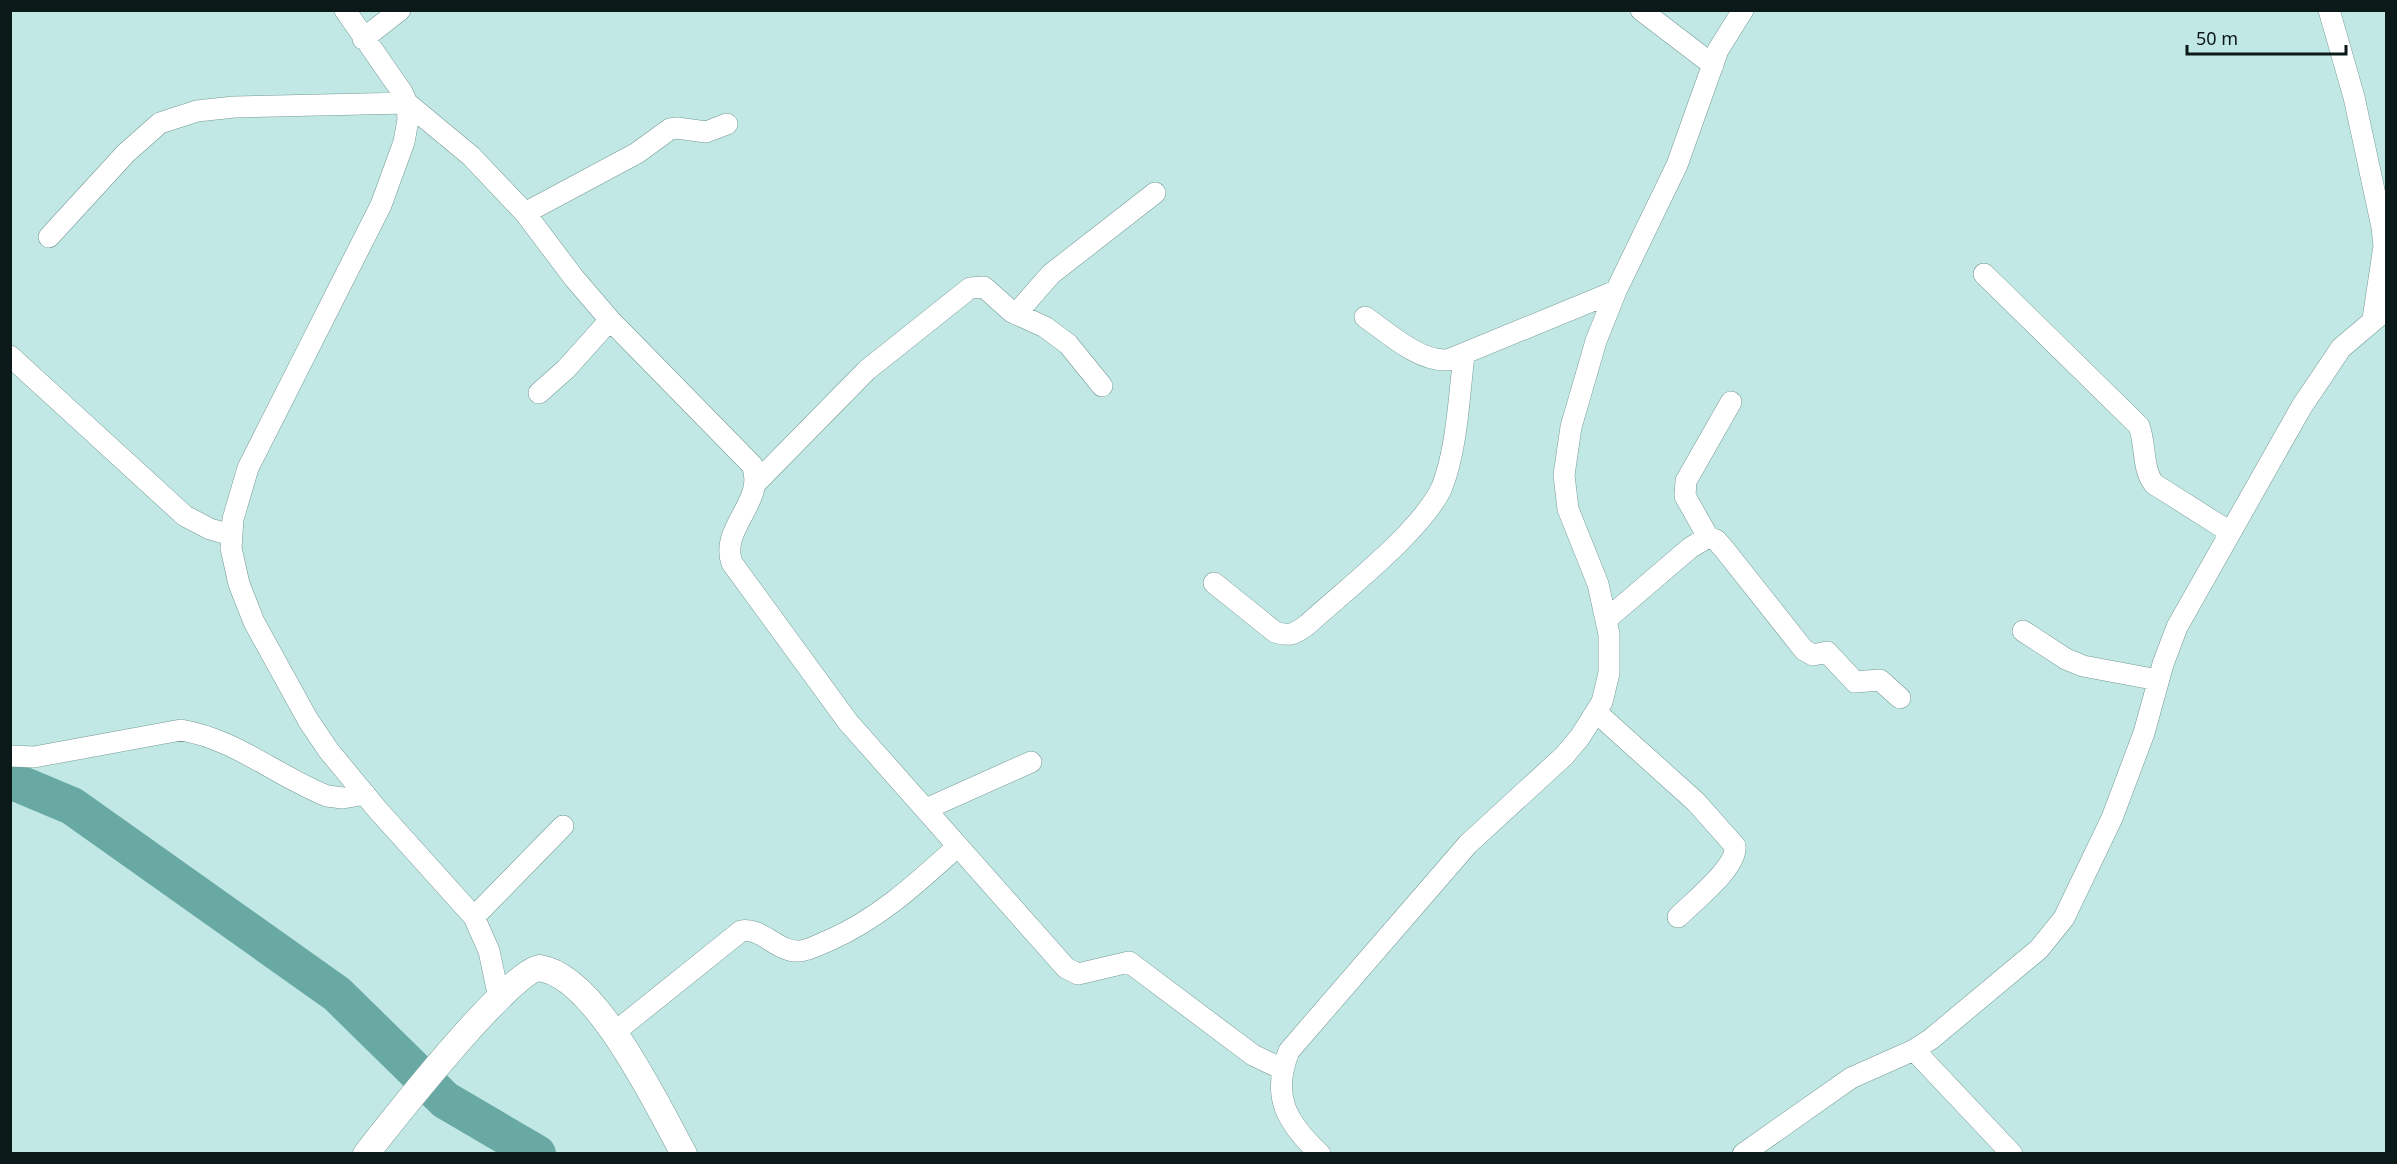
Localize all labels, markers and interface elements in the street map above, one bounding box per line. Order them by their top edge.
scale bar [2187,18,2346,56]
text: 50 m [2196,26,2238,50]

